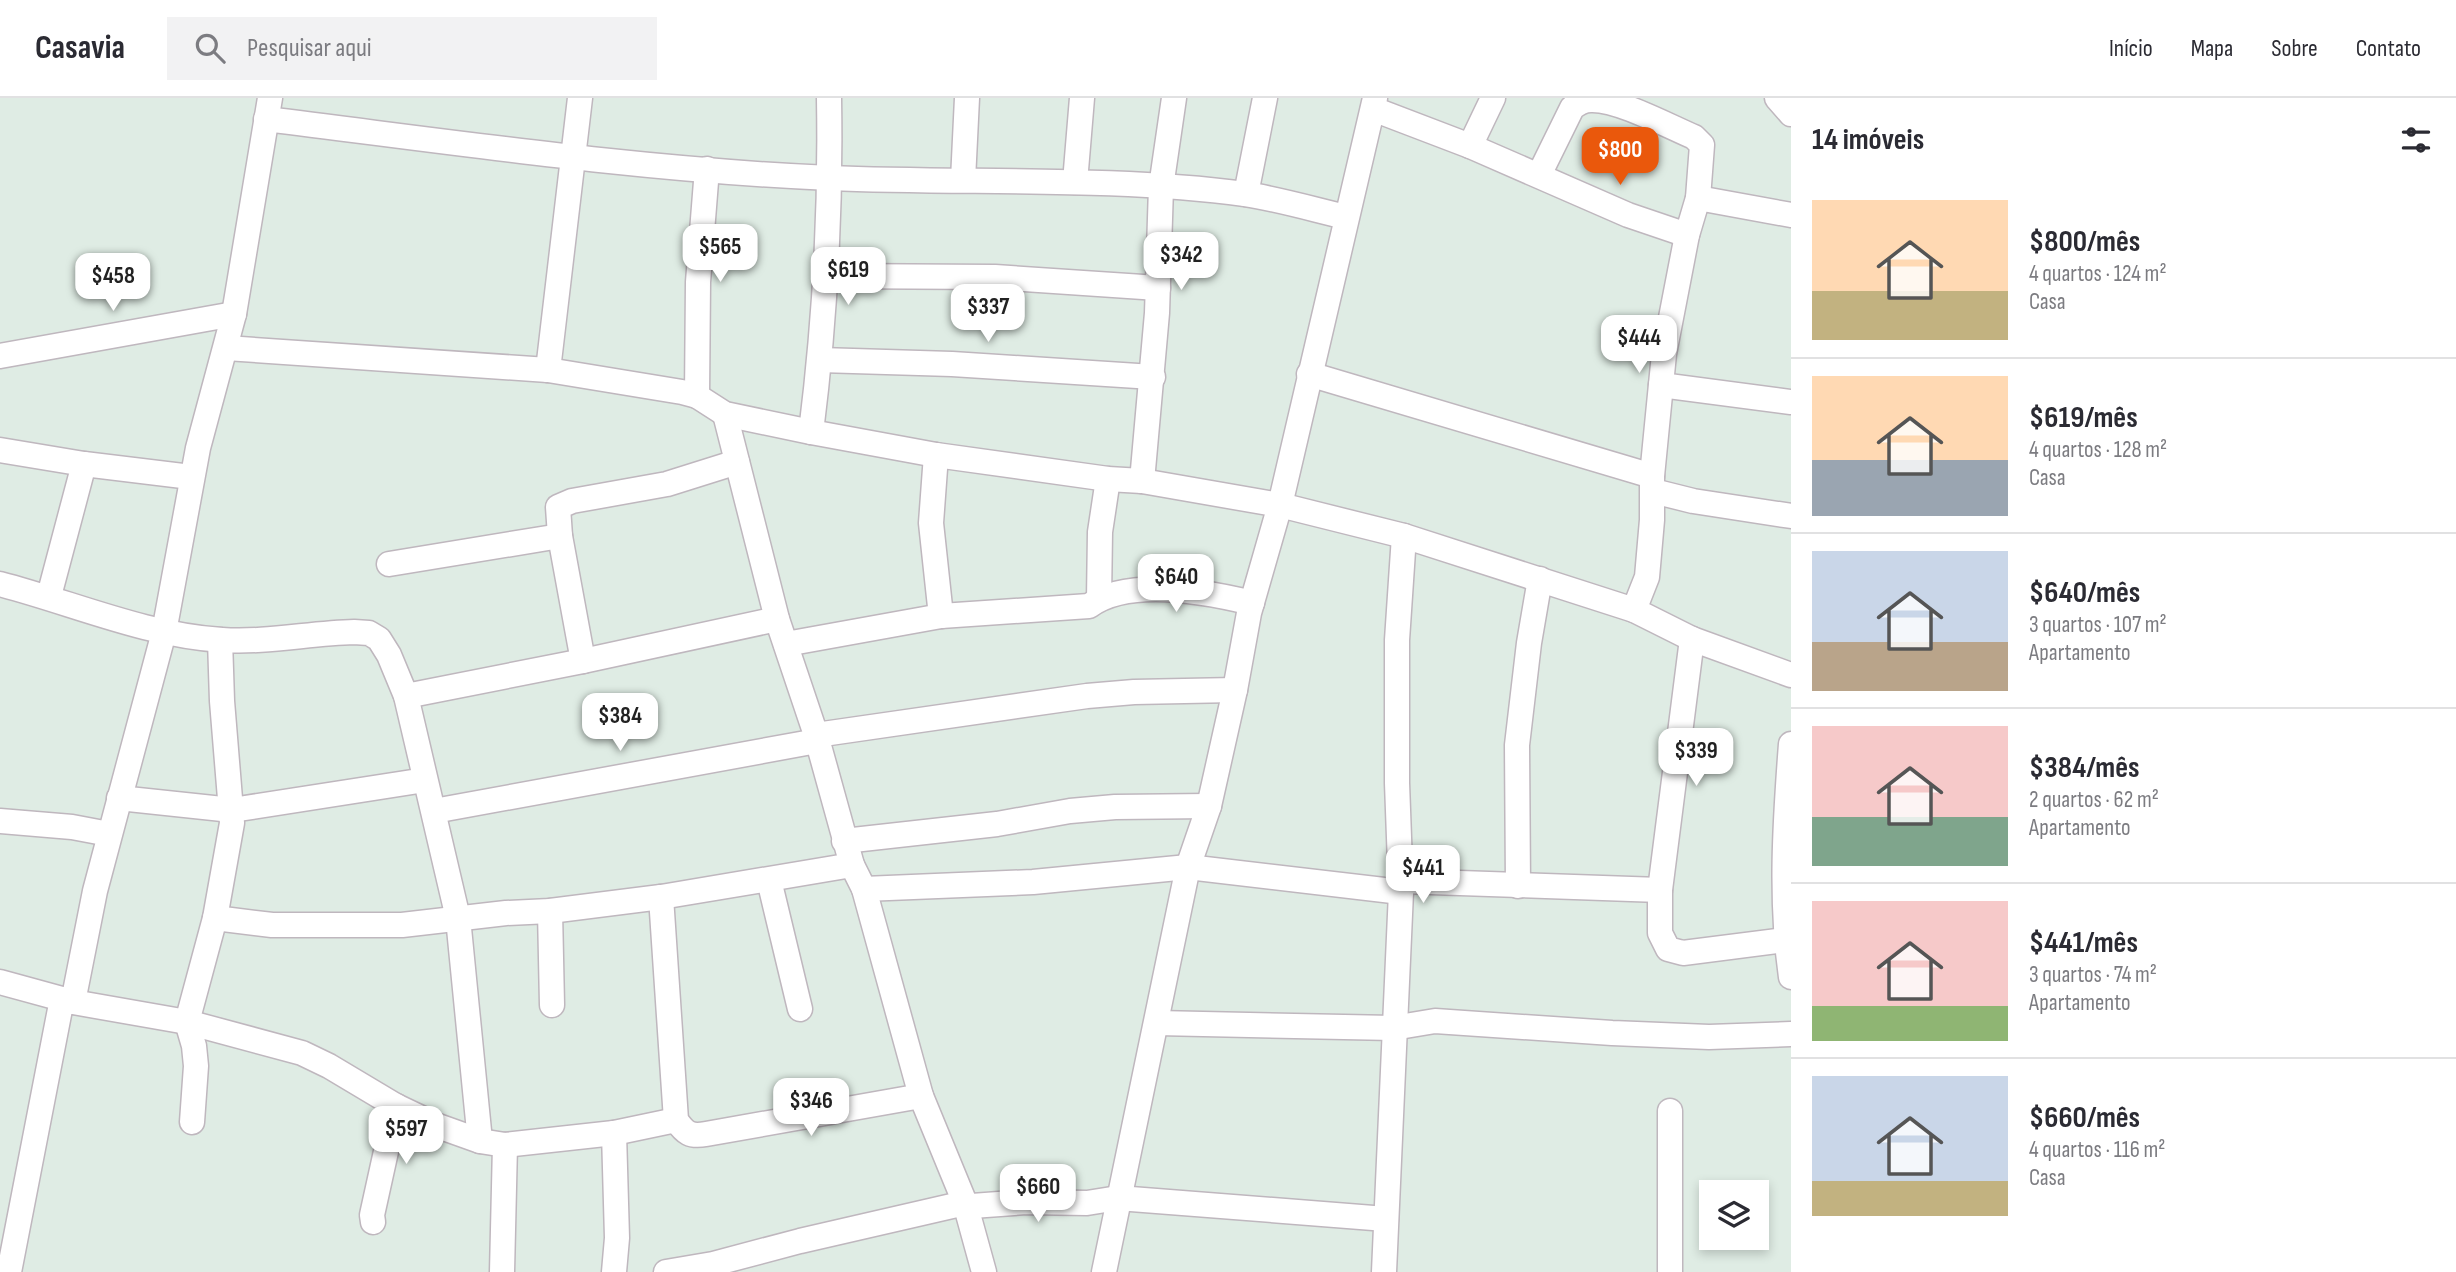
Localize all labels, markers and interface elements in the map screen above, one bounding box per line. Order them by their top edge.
search box [167,17,657,80]
text: Casavia [35,28,125,68]
icon: search [191,29,229,67]
text: Pesquisar aqui [247,33,372,64]
text: Início [2109,34,2153,63]
text: Mapa [2191,34,2233,63]
text: Sobre [2271,34,2318,63]
text: Contato [2356,34,2421,63]
icon: filters [2397,121,2435,159]
text: 14 imóveis [1812,122,1924,158]
pin: $800 [1579,127,1661,187]
text: $800 [1598,136,1642,164]
text: $800/mês [2029,224,2140,260]
pin: $565 [679,225,761,284]
icon: home [1868,228,1952,312]
pin: $342 [1140,232,1222,292]
text: $565 [699,233,741,261]
text: $342 [1160,241,1202,269]
pin: $619 [807,248,889,307]
pin: $458 [72,254,154,313]
text: $619 [827,256,869,284]
text: 4 quartos · 124 m² [2029,260,2167,288]
text: $458 [91,262,135,290]
pin: $337 [947,285,1029,344]
text: Casa [2029,288,2066,316]
text: $337 [967,293,1009,321]
pin: $444 [1598,316,1680,375]
text: $444 [1617,324,1661,352]
text: $619/mês [2029,400,2138,436]
icon: home [1868,404,1952,488]
text: 4 quartos · 128 m² [2029,436,2167,464]
text: Casa [2029,464,2066,492]
pin: $640 [1135,554,1217,614]
text: $640 [1154,563,1198,591]
text: $640/mês [2029,575,2140,611]
icon: home [1868,579,1952,663]
text: 3 quartos · 107 m² [2029,611,2167,639]
text: Apartamento [2029,639,2131,667]
pin: $384 [579,694,661,753]
text: $384 [598,702,642,730]
pin: $339 [1655,728,1737,788]
text: $339 [1674,737,1718,765]
text: $384/mês [2029,750,2140,786]
icon: home [1868,754,1952,838]
text: 2 quartos · 62 m² [2029,786,2159,814]
text: Apartamento [2029,814,2131,842]
pin: $441 [1382,846,1464,905]
text: $441 [1402,854,1444,882]
text: $441/mês [2029,925,2138,961]
icon: home [1868,929,1952,1013]
text: 3 quartos · 74 m² [2029,961,2157,989]
text: Apartamento [2029,989,2131,1017]
pin: $346 [770,1079,852,1138]
text: $346 [789,1087,833,1115]
text: $660/mês [2029,1100,2140,1136]
icon: home [1868,1104,1952,1188]
pin: $597 [365,1107,447,1166]
text: $597 [385,1115,427,1143]
text: 4 quartos · 116 m² [2029,1136,2165,1164]
pin: $660 [997,1164,1079,1224]
text: Casa [2029,1164,2066,1192]
text: $660 [1016,1173,1060,1201]
map controls [1699,1180,1769,1250]
button: layers [1699,1180,1769,1250]

